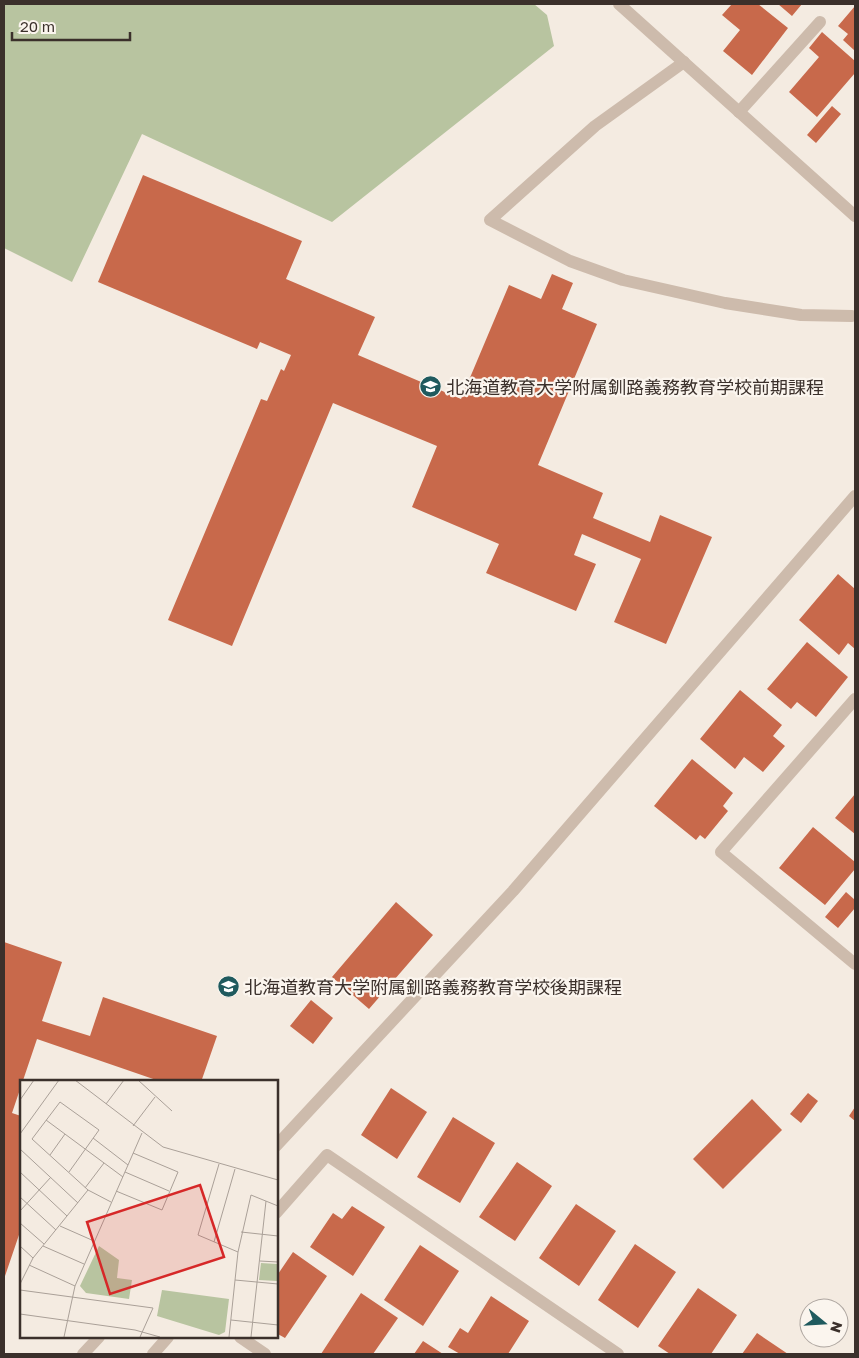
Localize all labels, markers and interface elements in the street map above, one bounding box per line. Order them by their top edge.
scale bar [12,10,130,42]
text: 20 m [20,17,55,35]
school or university icon: 北海道教育大学附属釧路義務教育学校前期課程 [418,375,442,399]
place label: 北海道教育大学附属釧路義務教育学校前期課程 [446,376,824,398]
school or university icon: 北海道教育大学附属釧路義務教育学校後期課程 [216,975,240,999]
place label: 北海道教育大学附属釧路義務教育学校後期課程 [244,976,622,998]
inset map [20,1080,278,1338]
north arrow [799,1298,849,1348]
text: N [827,1319,847,1335]

